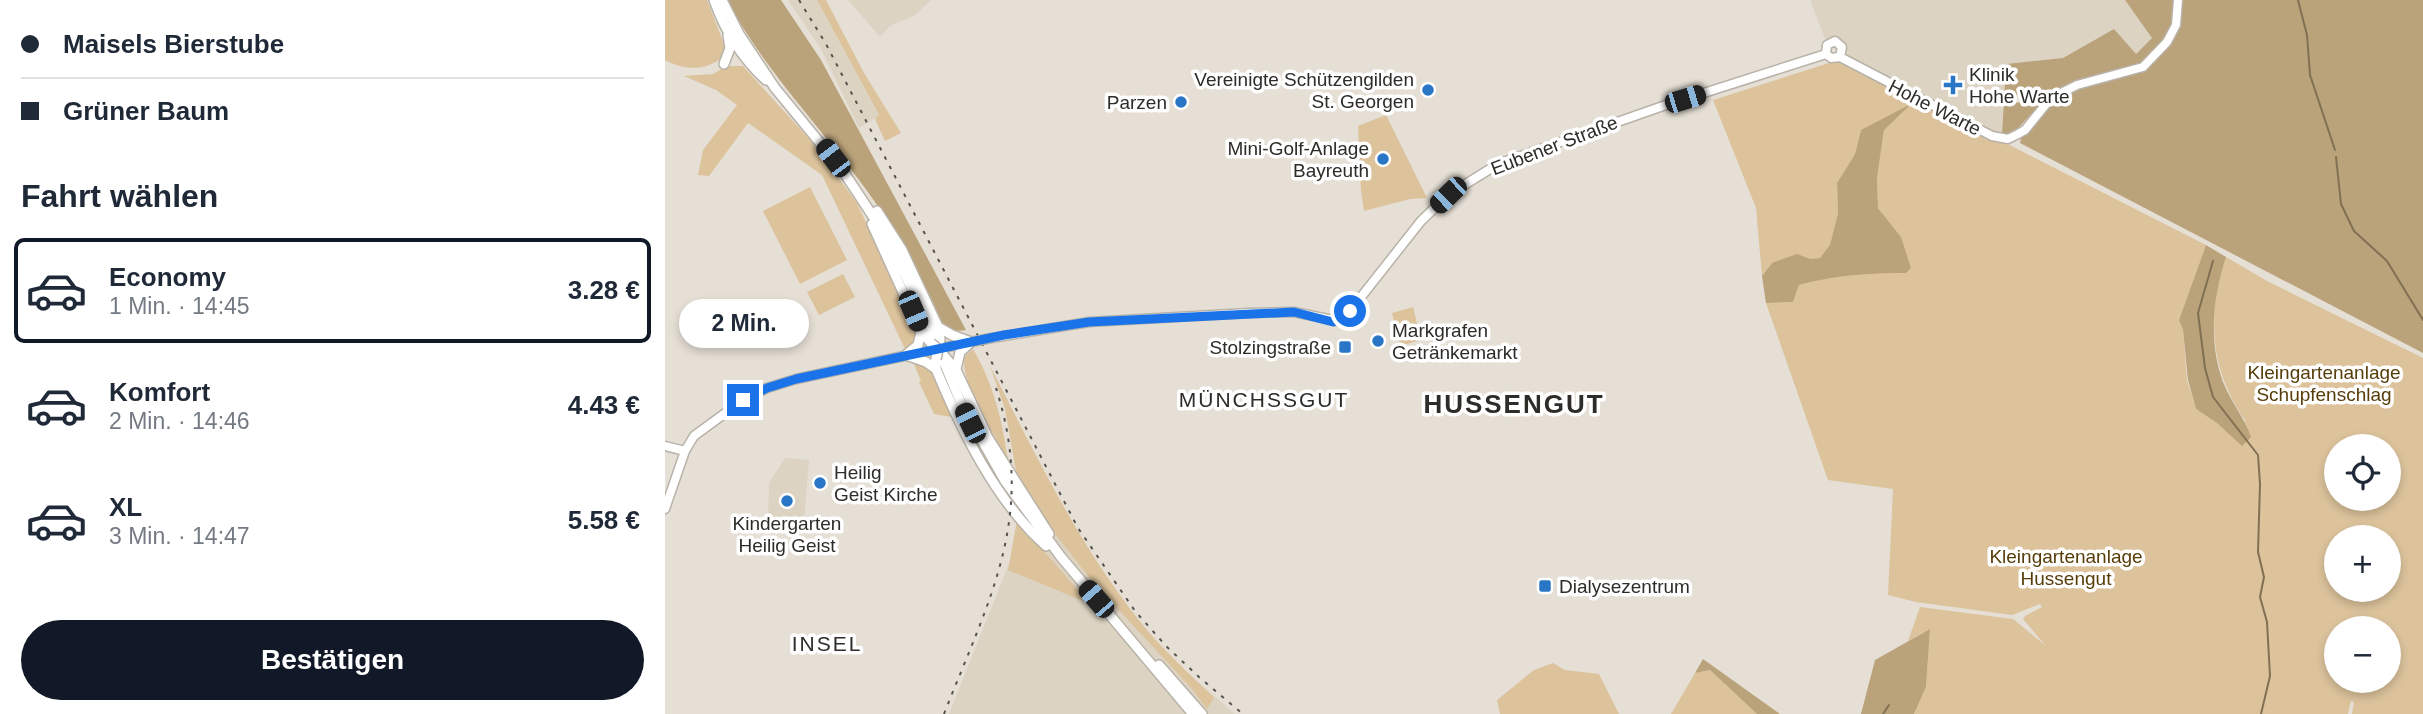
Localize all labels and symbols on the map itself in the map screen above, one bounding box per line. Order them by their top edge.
place label: Klinik Hohe Warte [1969,64,2070,107]
place label: Vereinigte Schützengilden St. Georgen [1194,69,1414,112]
street label: Hohe Warte [1885,75,1984,140]
marker: Klinik Hohe Warte [1943,75,1963,95]
marker: Vereinigte Schützengilden St. Georgen [1420,82,1436,98]
car [1662,83,1709,115]
place label: Parzen [1107,92,1167,113]
marker: Parzen [1173,94,1189,110]
street label: Eubener Straße [1488,112,1621,179]
car [812,135,855,181]
place label: Mini-Golf-Anlage Bayreuth [1228,138,1369,181]
marker: Mini-Golf-Anlage Bayreuth [1375,151,1391,167]
car [1426,173,1471,217]
car [896,288,931,334]
route start [1334,295,1366,327]
callout: 2 Min. [678,298,808,348]
place label: Markgrafen Getränkemarkt [1392,320,1518,363]
marker: Markgrafen Getränkemarkt [1370,333,1386,349]
place label: Stolzingstraße [1210,337,1331,358]
marker: Stolzingstraße [1337,339,1353,355]
park label: Kleingartenanlage Schupfenschlag [2247,362,2401,405]
route end [727,384,759,416]
district label: MÜNCHSSGUT [1179,388,1349,411]
district label: HUSSENGUT [1423,389,1605,419]
car [952,400,989,446]
place label: Heilig Geist Kirche [834,462,937,505]
marker: Heilig Geist Kirche [812,475,828,491]
marker: Kindergarten Heilig Geist [779,493,795,509]
place label: Kindergarten Heilig Geist [733,513,841,556]
park label: Kleingartenanlage Hussengut [1989,546,2143,589]
car [1075,576,1118,622]
place label: Dialysezentrum [1559,576,1690,597]
marker: Dialysezentrum [1537,578,1553,594]
district label: INSEL [792,632,862,655]

